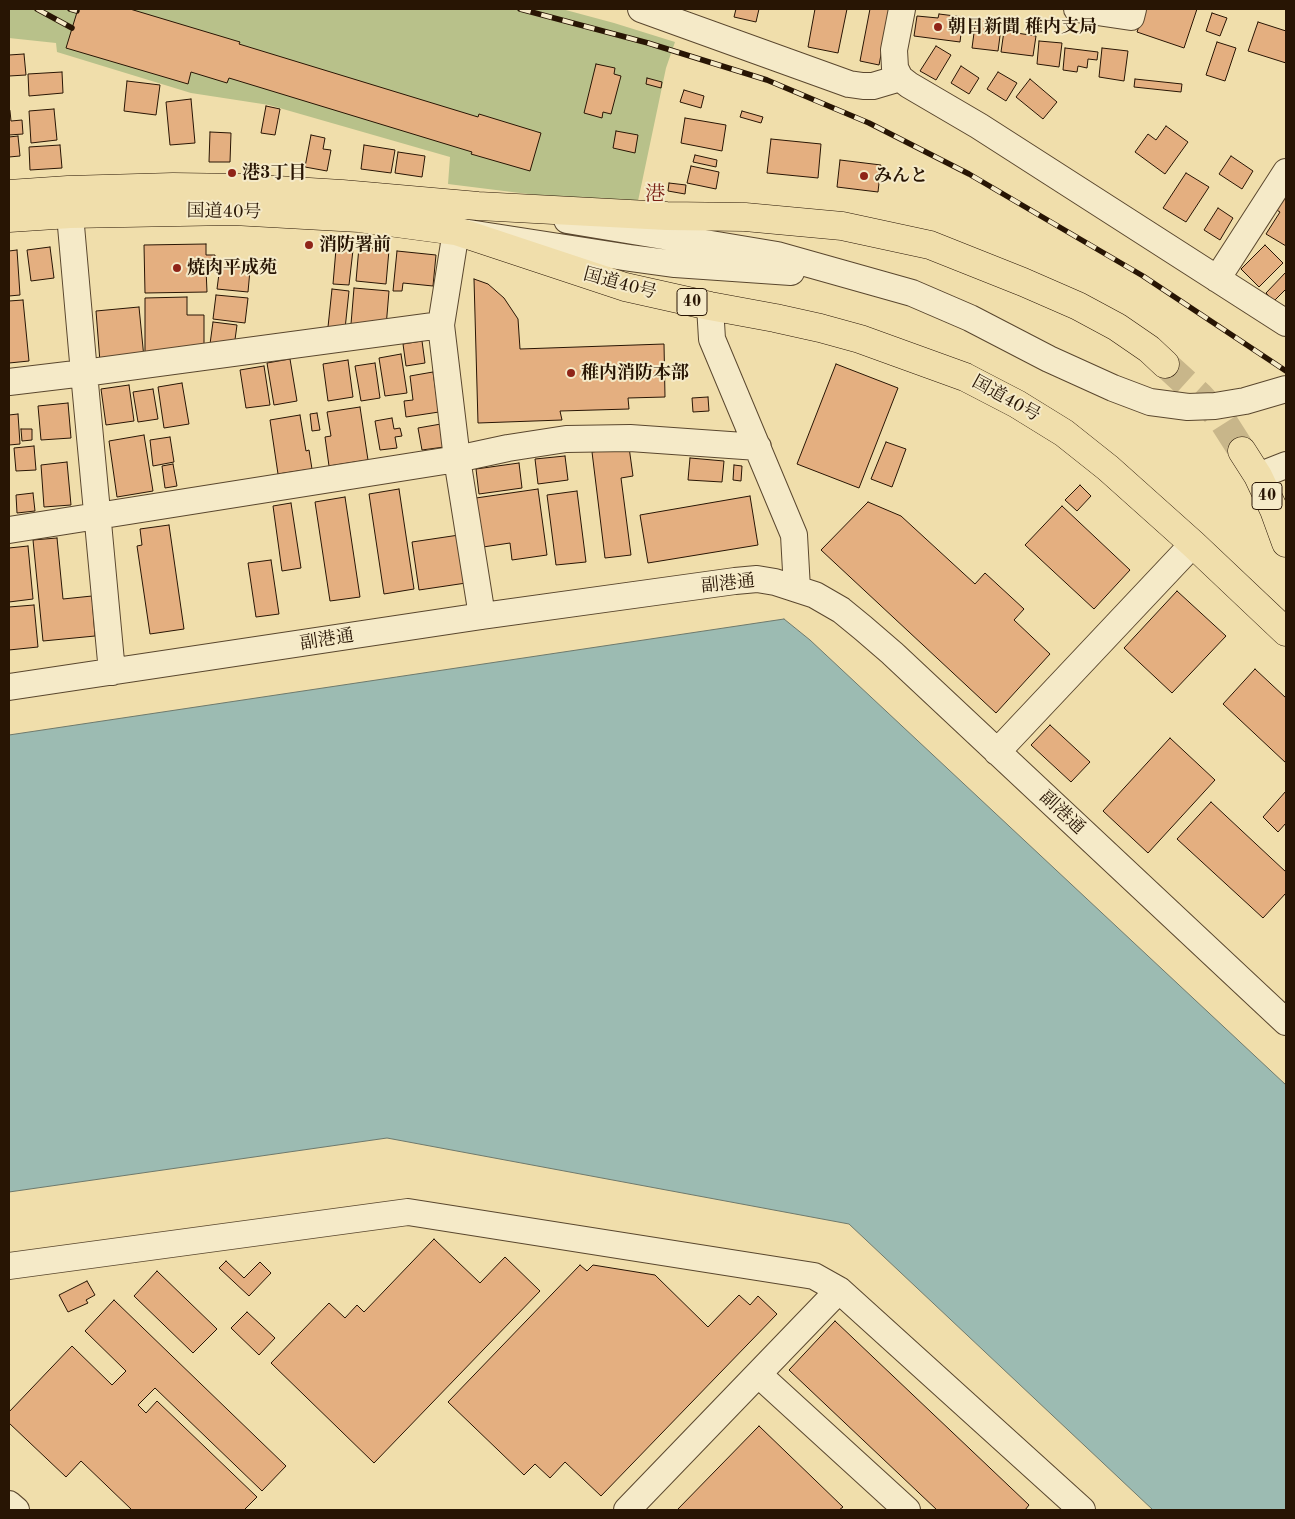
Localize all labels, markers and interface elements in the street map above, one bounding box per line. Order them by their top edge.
place label: 朝日新聞 稚内支局 [948,16,1097,38]
marker: 朝日新聞 稚内支局 [932,21,944,33]
place label: 港3丁目 [242,162,306,184]
place label: みんと [874,165,928,187]
marker: 港3丁目 [226,167,238,179]
marker: みんと [858,170,870,182]
district label: 港 [645,183,665,207]
street label: 国道40号 [186,201,262,223]
place label: 消防署前 [319,234,391,256]
marker: 消防署前 [303,239,315,251]
place label: 焼肉平成苑 [187,257,277,279]
marker: 焼肉平成苑 [171,262,183,274]
street label: 国道40号 [581,264,659,304]
road number: 40 [677,288,707,316]
place label: 稚内消防本部 [581,362,689,384]
marker: 稚内消防本部 [565,367,577,379]
street label: 国道40号 [968,371,1044,427]
road number: 40 [1252,482,1282,510]
street label: 副港通 [700,570,756,598]
street label: 副港通 [299,625,355,655]
street label: 副港通 [1035,787,1089,839]

